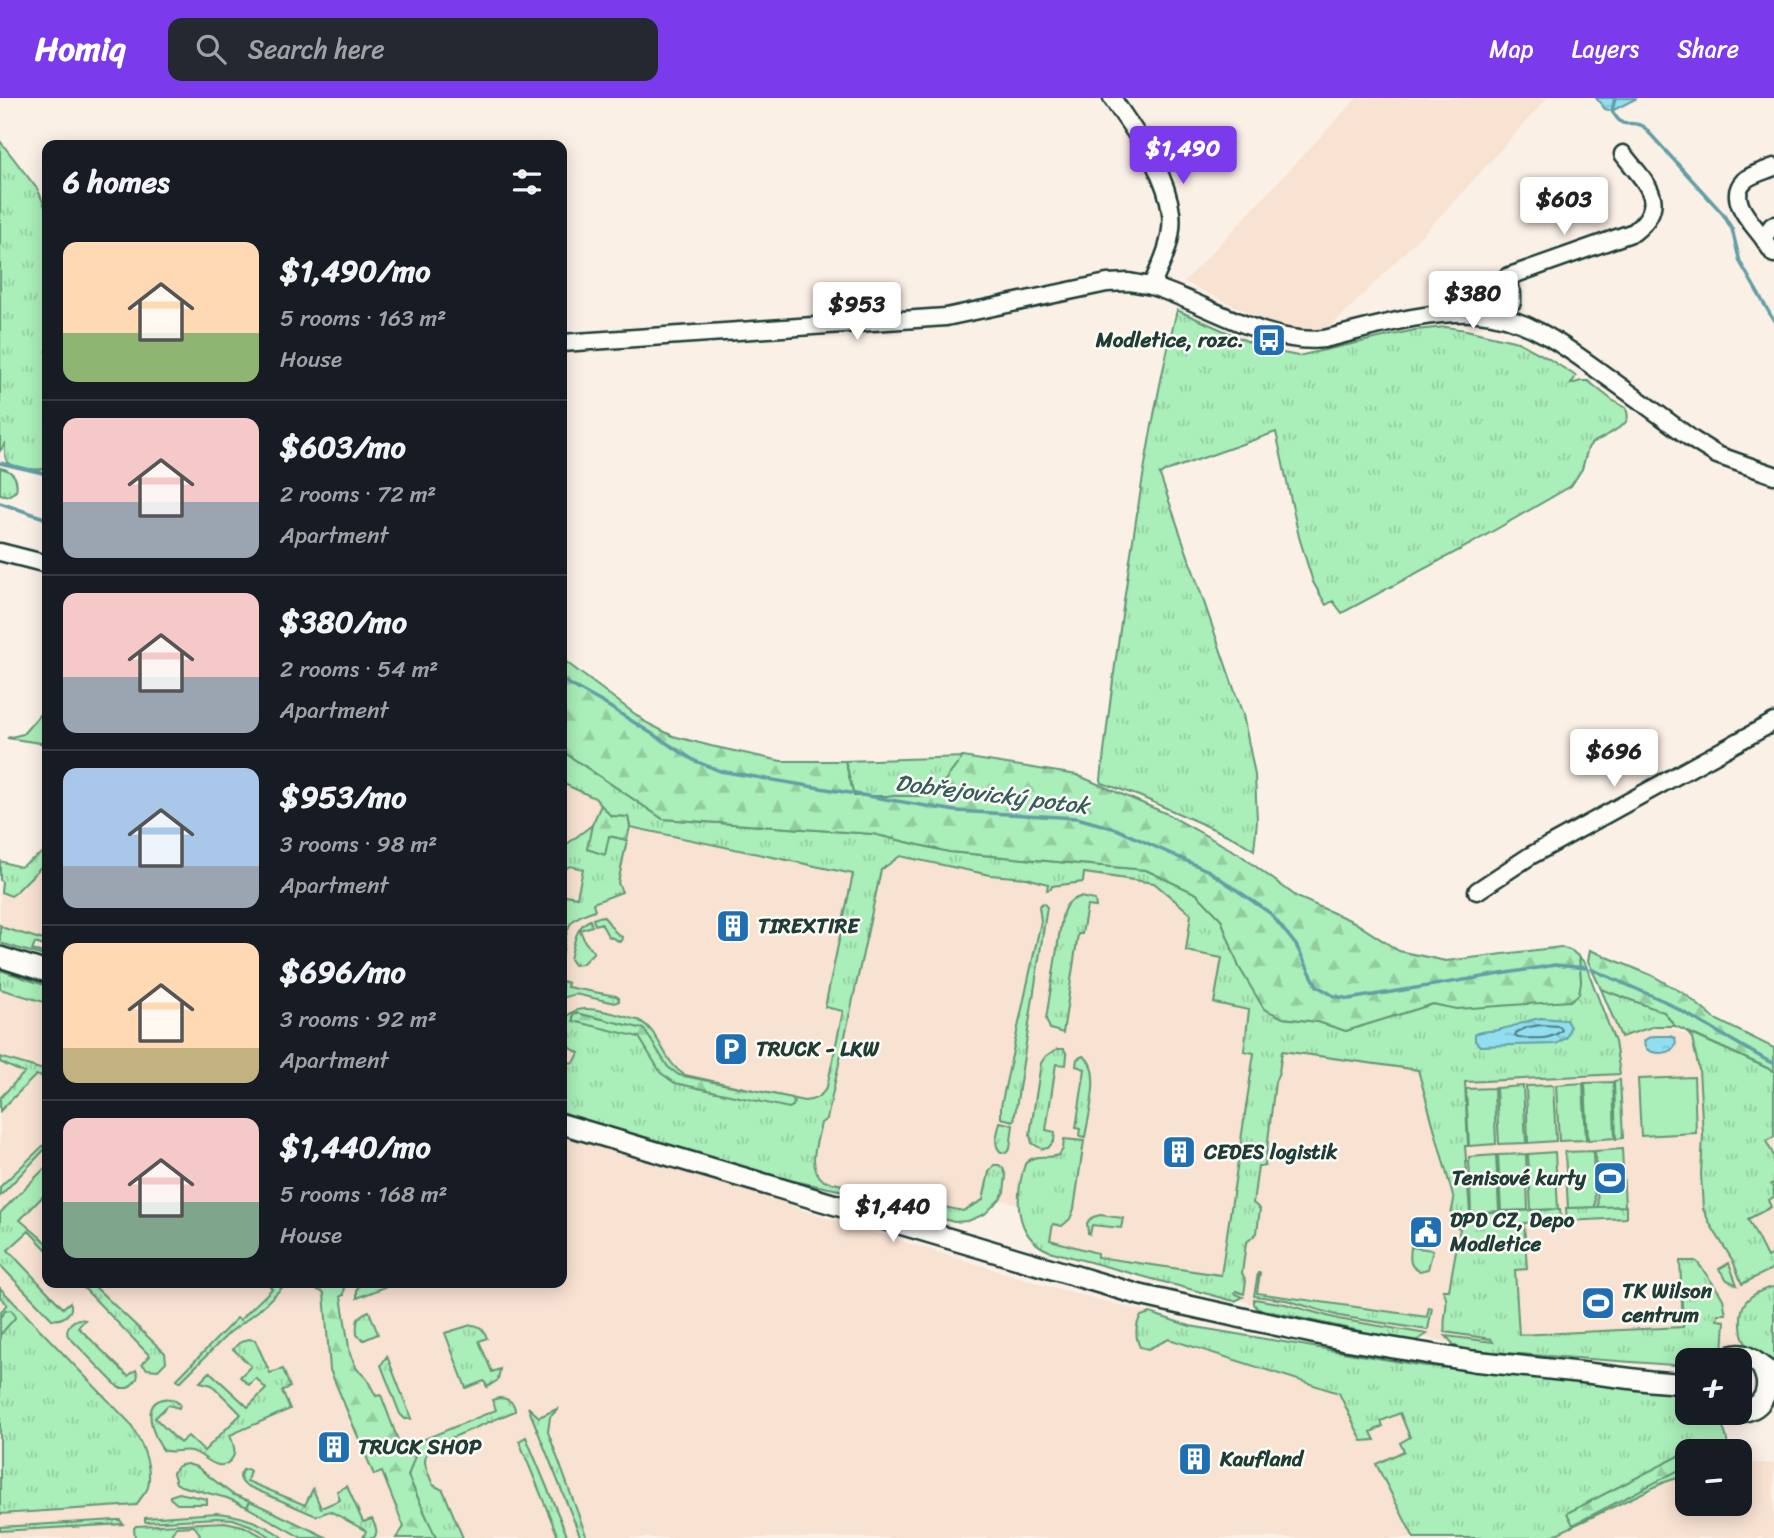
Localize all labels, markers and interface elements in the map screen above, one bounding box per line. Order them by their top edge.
search box [168,18,658,81]
text: Homiq [35,20,126,78]
text: Search here [248,26,385,72]
text: Map [1489,28,1534,70]
text: Layers [1572,28,1639,70]
text: Share [1677,28,1739,70]
icon: search [192,30,230,68]
pin: $1,490 [1126,126,1240,186]
text: $1,490 [1146,128,1220,169]
text: 6 homes [63,155,170,209]
icon: filters [508,163,546,201]
pin: $603 [1523,178,1605,237]
text: $603 [1536,179,1592,220]
text: $1,490/mo [280,244,430,298]
icon: home [119,270,203,354]
pin: $380 [1432,272,1514,331]
text: $380 [1445,273,1501,314]
pin: $953 [816,282,898,342]
text: $953 [829,284,885,325]
text: 5 rooms · 163 m² [280,298,446,339]
place label: Modletice, rozc. [1095,321,1244,359]
bus stop icon: Modletice, rozc. [1250,321,1288,359]
text: House [280,339,342,380]
text: $603/mo [280,420,406,474]
icon: home [119,446,203,530]
text: 2 rooms · 72 m² [280,474,436,515]
text: Apartment [280,515,389,556]
text: $380/mo [280,595,407,649]
icon: home [119,621,203,705]
text: 2 rooms · 54 m² [280,649,438,690]
text: Apartment [280,690,389,731]
pin: $696 [1573,730,1655,789]
text: $696 [1586,731,1642,772]
water label: Dobřejovický potok [893,762,1094,827]
text: $953/mo [280,770,407,824]
icon: home [119,796,203,880]
text: 3 rooms · 98 m² [280,824,437,865]
text: Apartment [280,865,389,906]
building icon: TIREXTIRE [714,907,752,945]
place label: TIREXTIRE [758,907,861,945]
text: $696/mo [280,945,406,999]
icon: home [119,971,203,1055]
text: 3 rooms · 92 m² [280,999,437,1040]
parking icon: TRUCK - LKW [712,1030,750,1068]
place label: TRUCK - LKW [756,1030,880,1068]
text: Apartment [280,1040,389,1081]
text: $1,440/mo [280,1120,431,1174]
building icon: CEDES logistik [1160,1133,1198,1171]
place label: CEDES logistik [1203,1133,1338,1171]
icon: home [119,1146,203,1230]
place label: Tenisové kurty [1452,1159,1587,1197]
sports icon: Tenisové kurty [1591,1159,1629,1197]
text: 5 rooms · 168 m² [280,1174,448,1215]
pin: $1,440 [836,1184,950,1244]
text: $1,440 [856,1186,930,1227]
place label: DPD CZ, Depo Modletice [1449,1201,1575,1263]
public building icon: DPD CZ, Depo Modletice [1407,1213,1445,1251]
text: House [280,1215,342,1256]
place label: TK Wilson centrum [1621,1272,1713,1334]
sports icon: TK Wilson centrum [1579,1284,1617,1322]
map controls [1675,1348,1752,1516]
button: + [1675,1348,1752,1425]
building icon: TRUCK SHOP [315,1428,353,1466]
place label: TRUCK SHOP [358,1428,482,1466]
button: − [1675,1439,1752,1516]
building icon: Kaufland [1176,1440,1214,1478]
place label: Kaufland [1219,1440,1305,1478]

